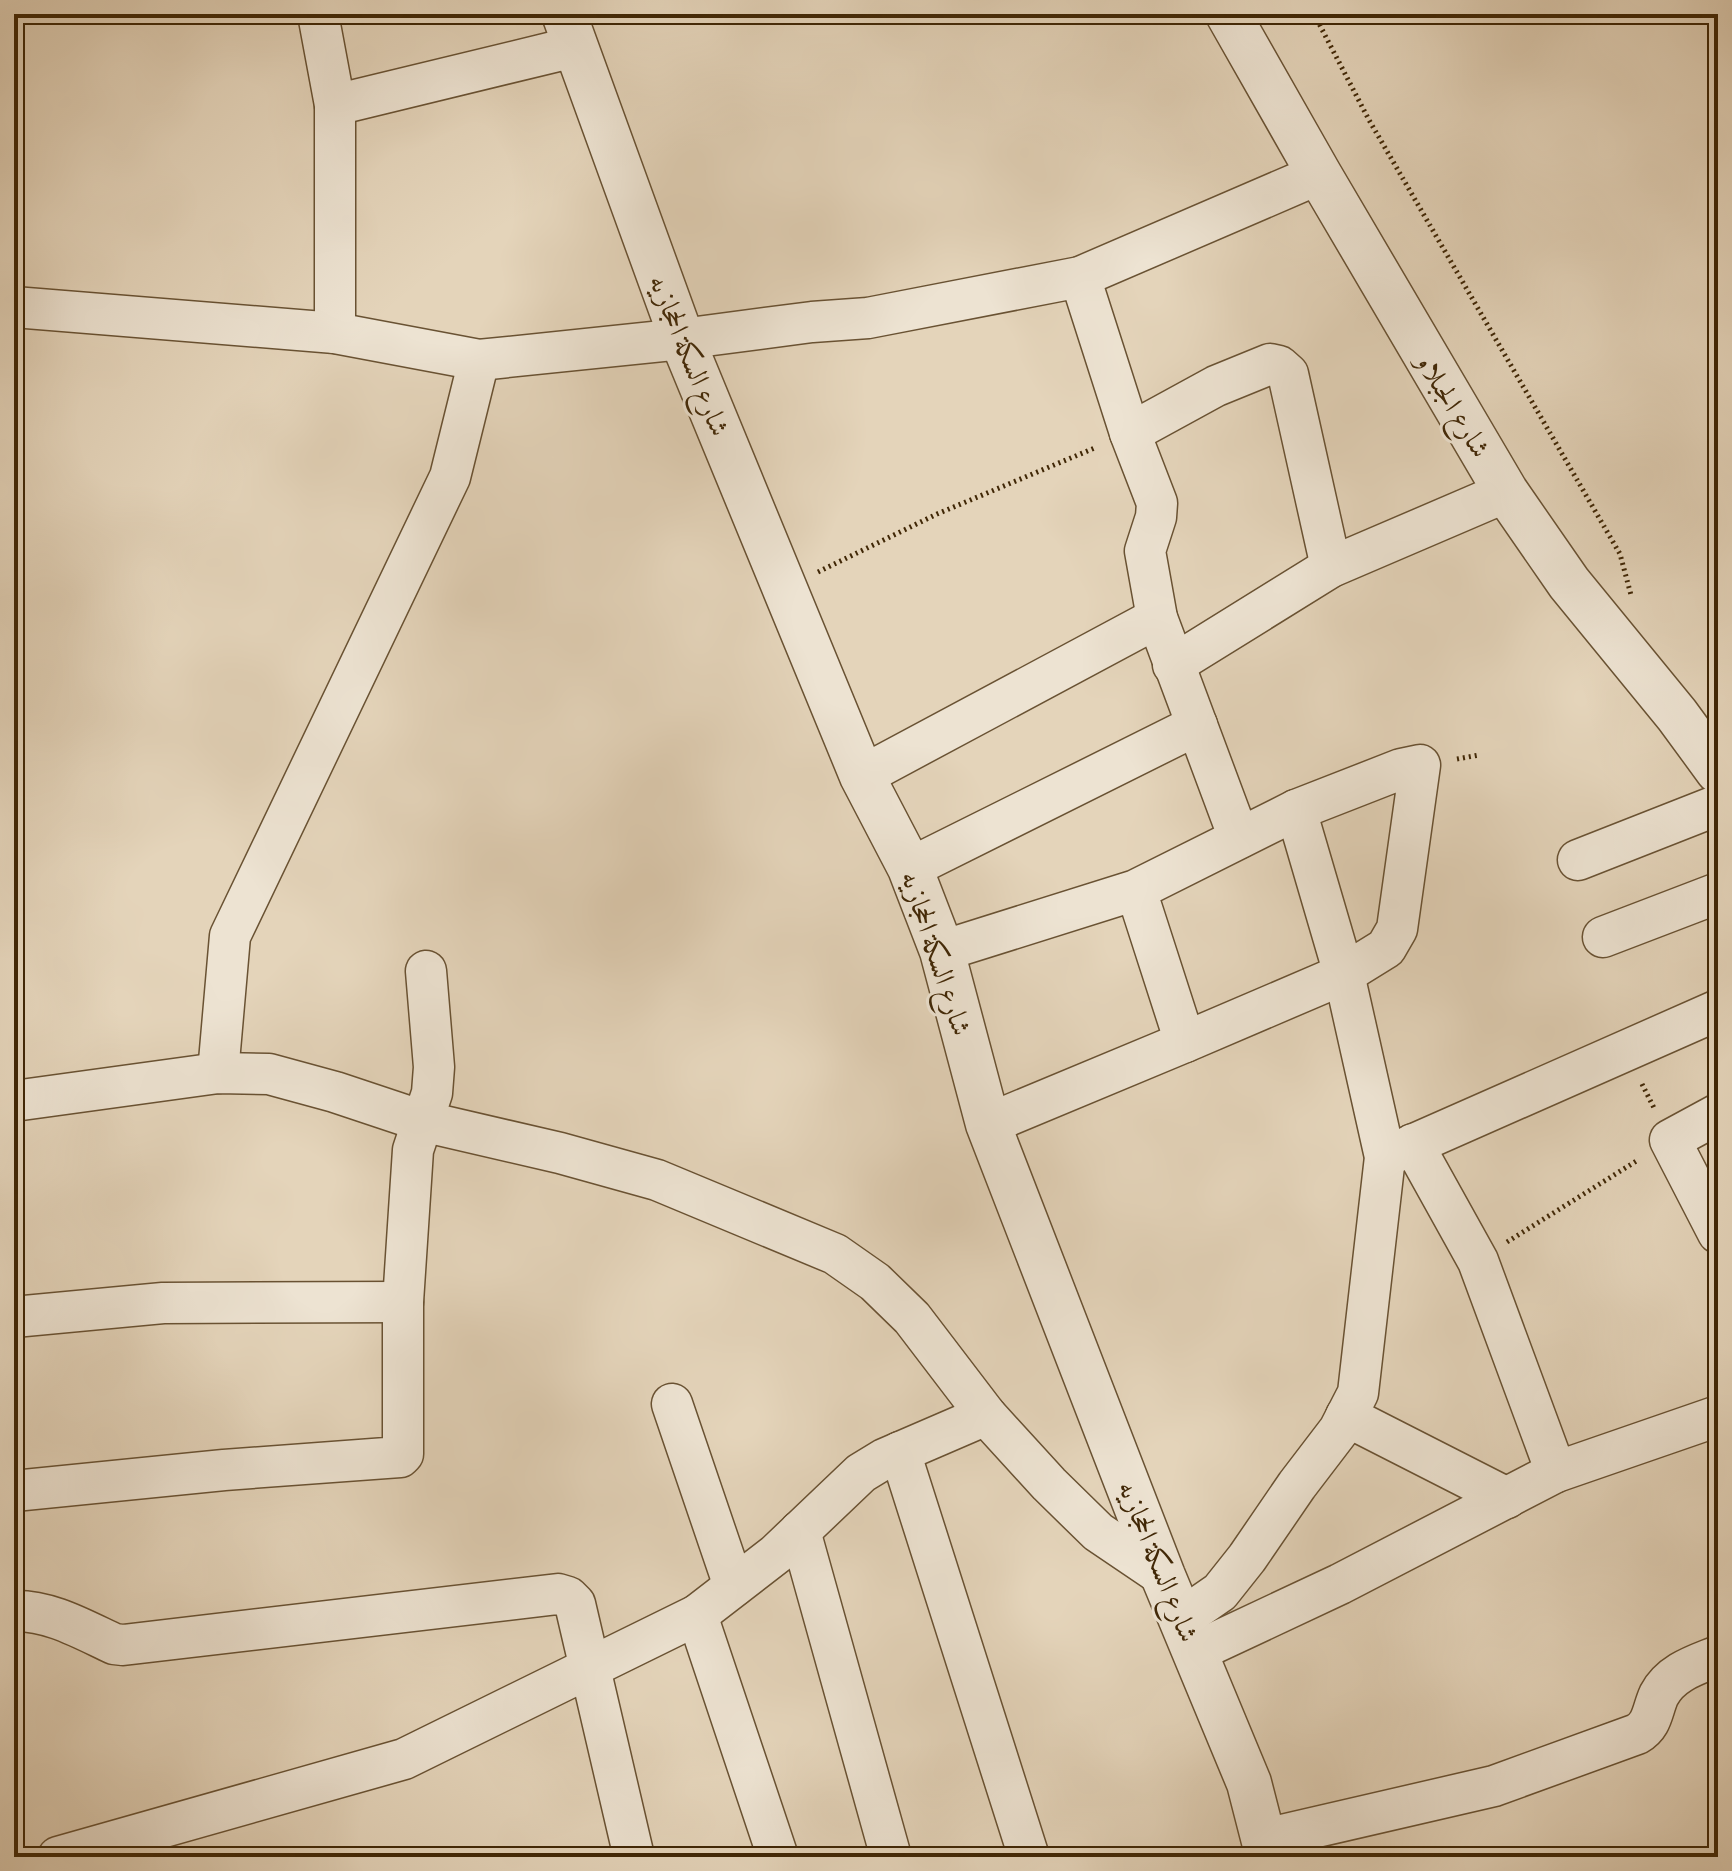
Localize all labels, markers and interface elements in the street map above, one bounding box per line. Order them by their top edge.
street label: شارع السكة الحجازيه [636,269,739,443]
street label: شارع الجبلاو [1402,344,1499,467]
street label: شارع السكة الحجازيه [888,866,981,1042]
street label: شارع السكة الحجازيه [1105,1475,1208,1649]

